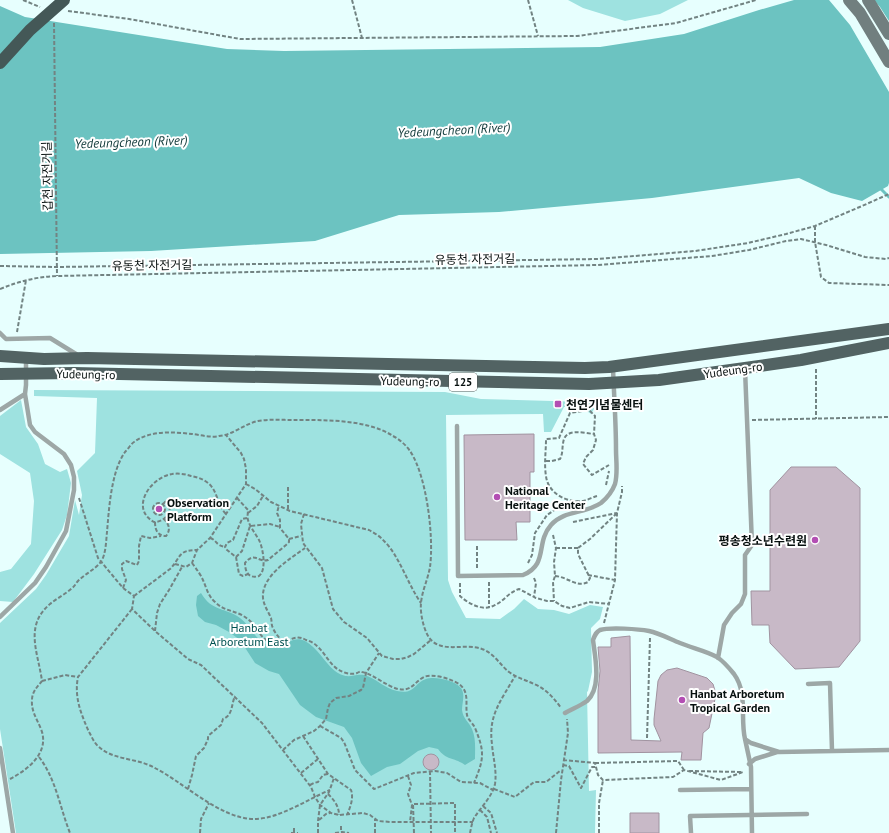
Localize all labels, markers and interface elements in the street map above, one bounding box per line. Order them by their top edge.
water label: Yedeungcheon (River) [397,119,511,141]
water label: Yedeungcheon (River) [74,132,188,152]
street label: 갑천 자전거길 [39,141,55,211]
street label: 유동천 자전거길 [435,251,515,267]
street label: 유동천 자전거길 [112,257,192,273]
street label: Yudeung-ro [703,358,763,382]
street label: Yudeung-ro [56,366,116,382]
street label: Yudeung-ro [380,373,440,389]
road number: 125 [449,373,477,391]
place label: 천연기념물센터 [566,397,643,412]
marker: 천연기념물센터 [553,399,563,409]
place label: National Heritage Center [505,483,586,512]
marker: National Heritage Center [492,492,502,502]
place label: Observation Platform [167,495,229,524]
marker: Observation Platform [154,504,164,514]
place label: 평송청소년수련원 [719,533,807,548]
marker: 평송청소년수련원 [810,535,820,545]
park label: Hanbat Arboretum East [209,620,289,649]
place label: Hanbat Arboretum Tropical Garden [690,686,785,715]
marker: Hanbat Arboretum Tropical Garden [677,695,687,705]

